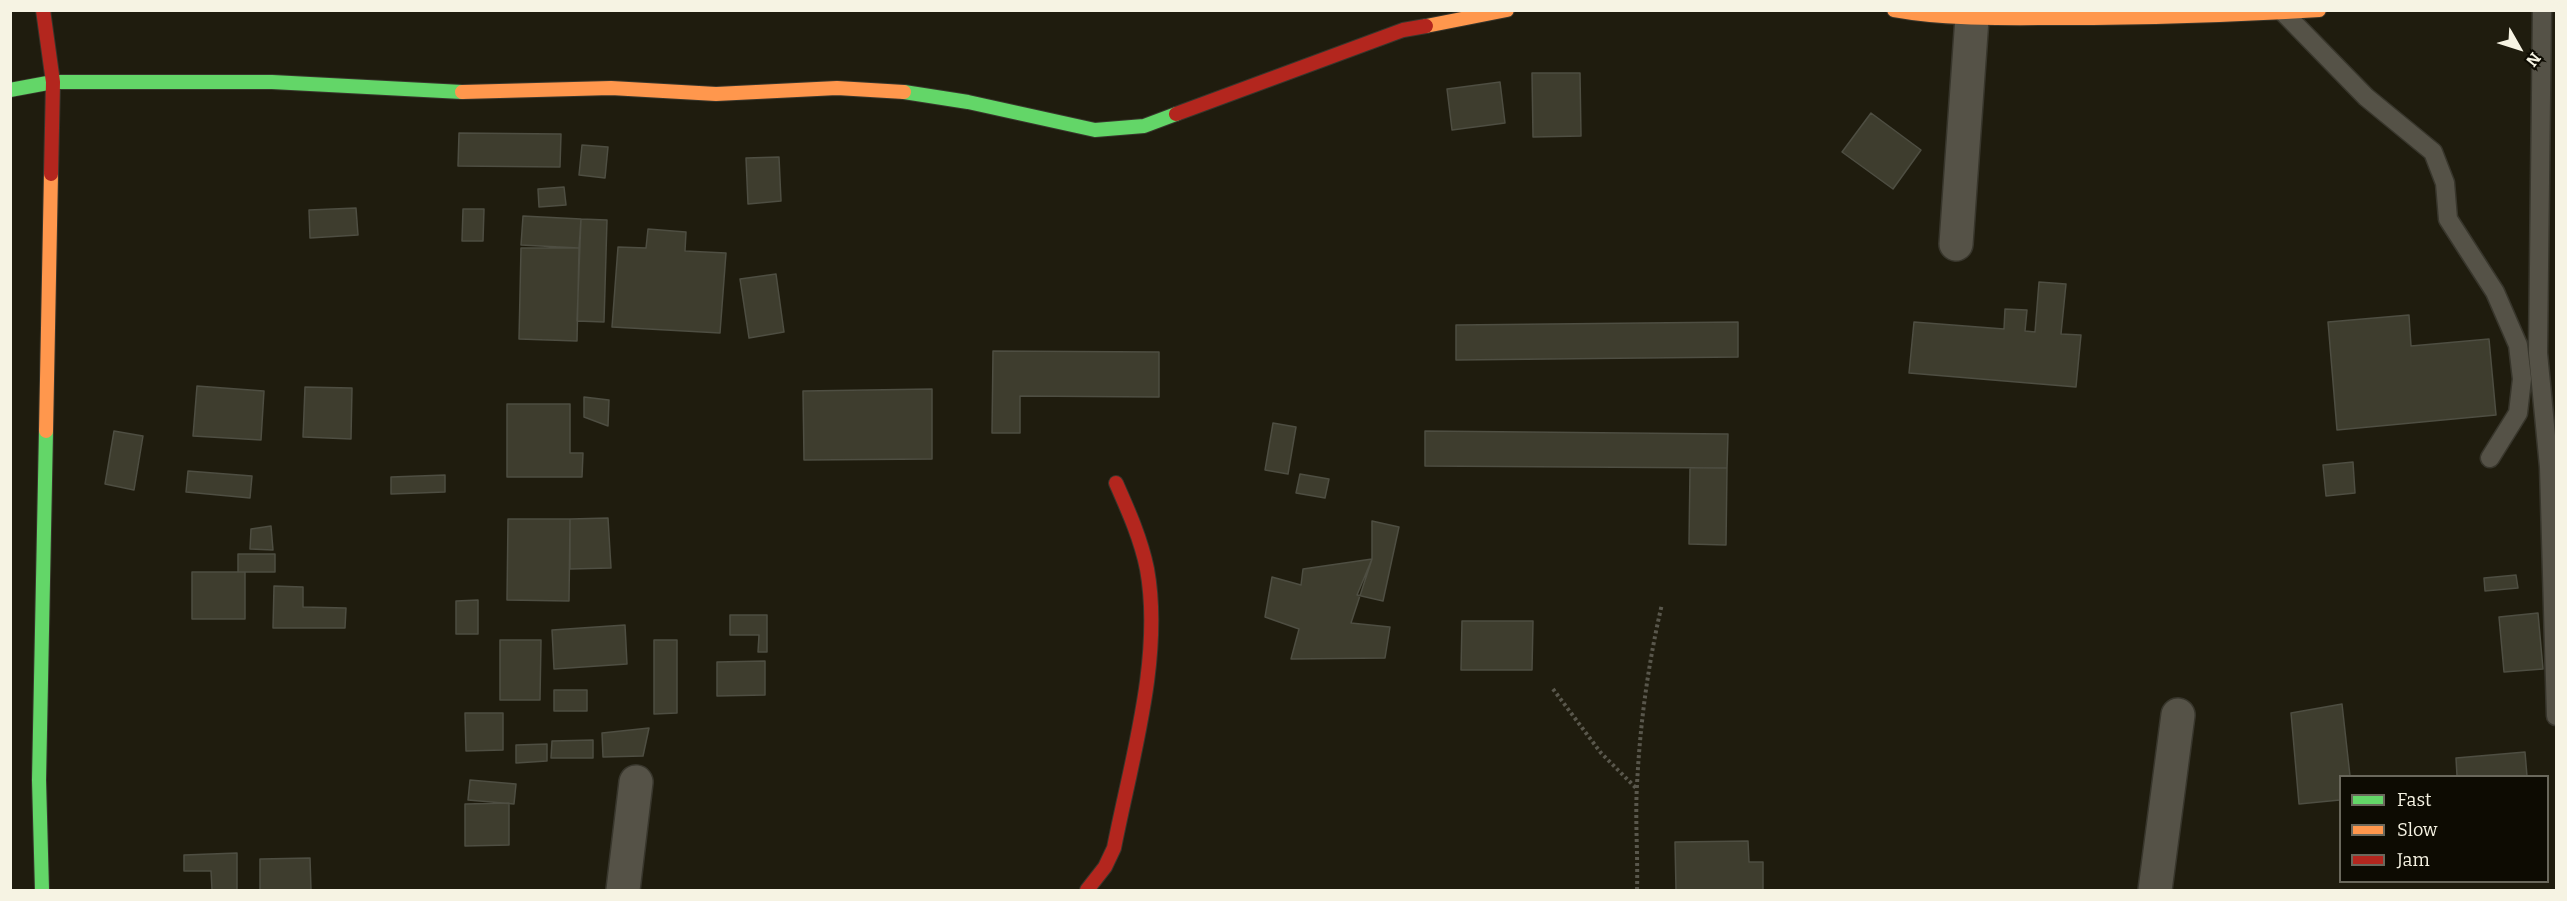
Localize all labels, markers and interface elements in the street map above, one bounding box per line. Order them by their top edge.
north arrow [2489,18,2549,78]
text: N [2522,49,2545,70]
legend [2339,775,2549,883]
text: Fast [2397,789,2432,811]
text: Slow [2397,819,2437,841]
text: Jam [2397,849,2430,871]

